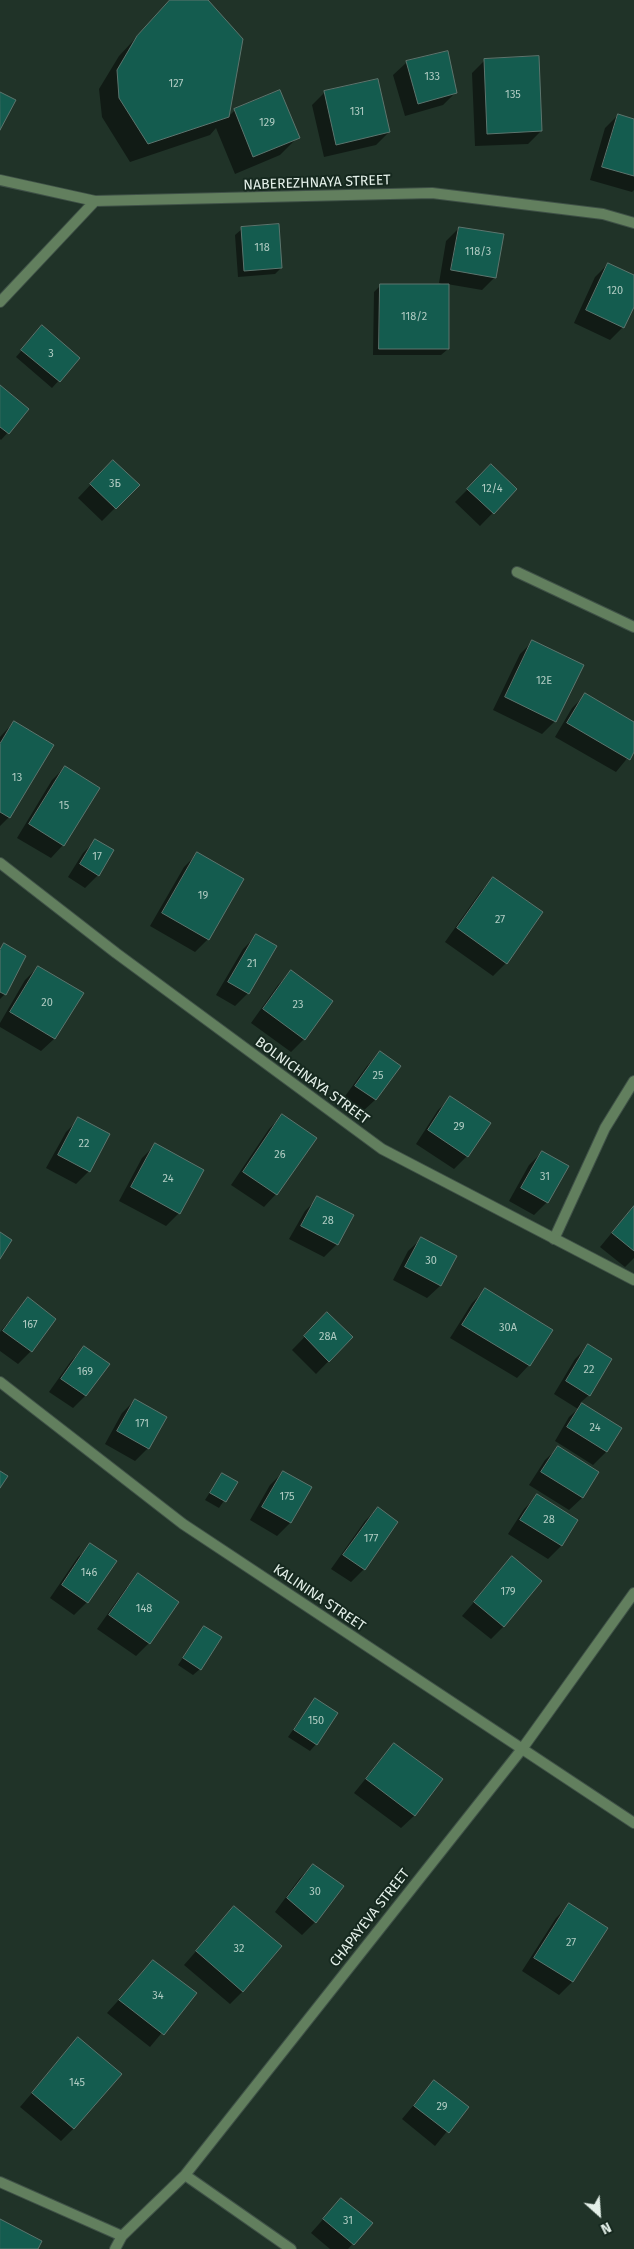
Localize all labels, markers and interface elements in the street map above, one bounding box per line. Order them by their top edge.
house number: 133 [424,70,440,84]
house number: 127 [169,77,183,91]
house number: 135 [505,88,521,102]
house number: 131 [350,105,364,119]
house number: 129 [259,116,275,130]
street label: NABEREZHNAYA STREET [243,172,391,194]
house number: 118 [254,241,270,255]
house number: 118/3 [465,245,491,259]
house number: 120 [607,284,623,298]
house number: 118/2 [401,310,427,324]
house number: 3 [48,347,54,361]
house number: 3Б [109,477,121,491]
house number: 12/4 [481,482,503,496]
house number: 12Е [536,674,552,688]
house number: 13 [12,771,22,785]
house number: 15 [59,799,69,813]
house number: 17 [92,850,102,864]
house number: 19 [198,889,208,903]
house number: 27 [495,913,505,927]
house number: 21 [247,957,257,971]
house number: 20 [41,996,53,1010]
house number: 23 [293,998,303,1012]
street label: BOLNICHNAYA STREET [252,1034,372,1128]
house number: 25 [373,1069,383,1083]
house number: 29 [453,1120,465,1134]
house number: 22 [79,1137,89,1151]
house number: 26 [274,1148,286,1162]
house number: 31 [540,1170,550,1184]
house number: 24 [163,1172,173,1186]
house number: 28 [322,1214,334,1228]
house number: 30 [425,1254,437,1268]
house number: 167 [22,1318,38,1332]
house number: 30А [499,1321,517,1335]
house number: 28А [319,1330,337,1344]
house number: 22 [584,1363,594,1377]
house number: 169 [77,1365,93,1379]
house number: 171 [135,1417,149,1431]
house number: 24 [590,1421,600,1435]
house number: 175 [280,1490,294,1504]
house number: 28 [543,1513,555,1527]
house number: 177 [364,1532,378,1546]
street label: KALININA STREET [270,1561,368,1635]
house number: 146 [81,1566,97,1580]
house number: 179 [500,1585,516,1599]
house number: 148 [136,1602,152,1616]
house number: 150 [308,1714,324,1728]
street label: CHAPAYEVA STREET [327,1866,413,1970]
house number: 30 [309,1885,321,1899]
house number: 27 [566,1936,576,1950]
house number: 32 [234,1942,244,1956]
house number: 34 [152,1989,164,2003]
house number: 145 [69,2076,85,2090]
house number: 29 [436,2100,448,2114]
north arrow [574,2189,624,2239]
house number: 31 [343,2214,353,2228]
text: N [598,2218,614,2238]

